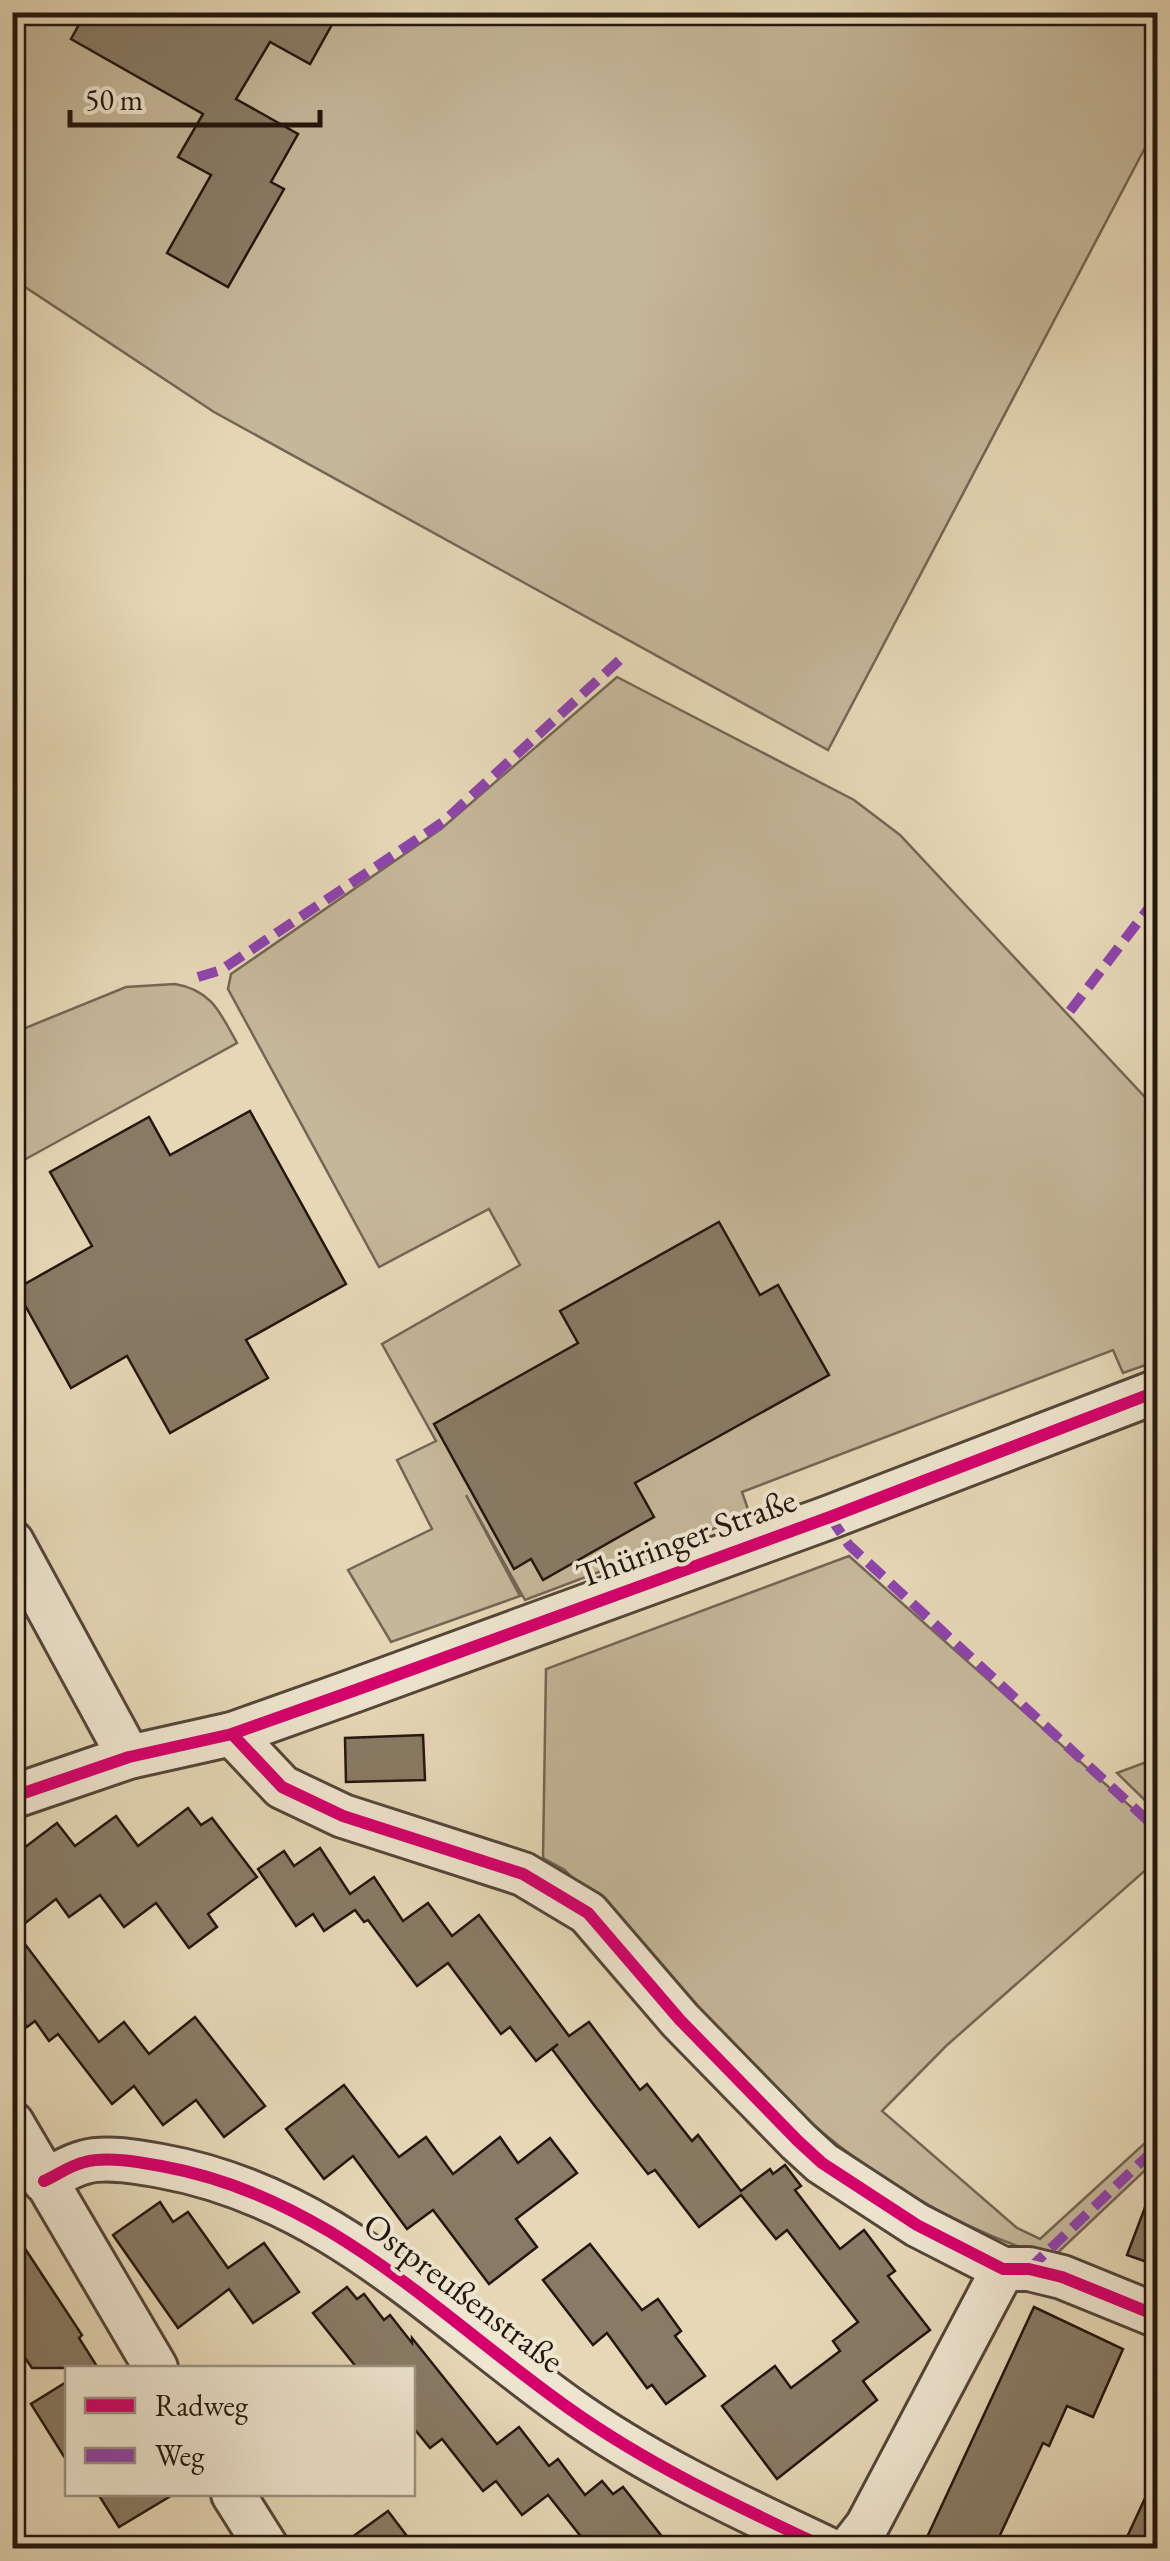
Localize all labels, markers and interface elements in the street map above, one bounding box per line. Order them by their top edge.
scale bar [70,65,320,127]
text: 50 m [85,80,143,119]
street label: Thüringer Straße [570,1476,802,1598]
street label: Ostpreußenstraße [355,2202,573,2382]
legend [65,2366,415,2496]
text: Radweg [155,2386,249,2425]
text: Weg [155,2436,205,2475]

